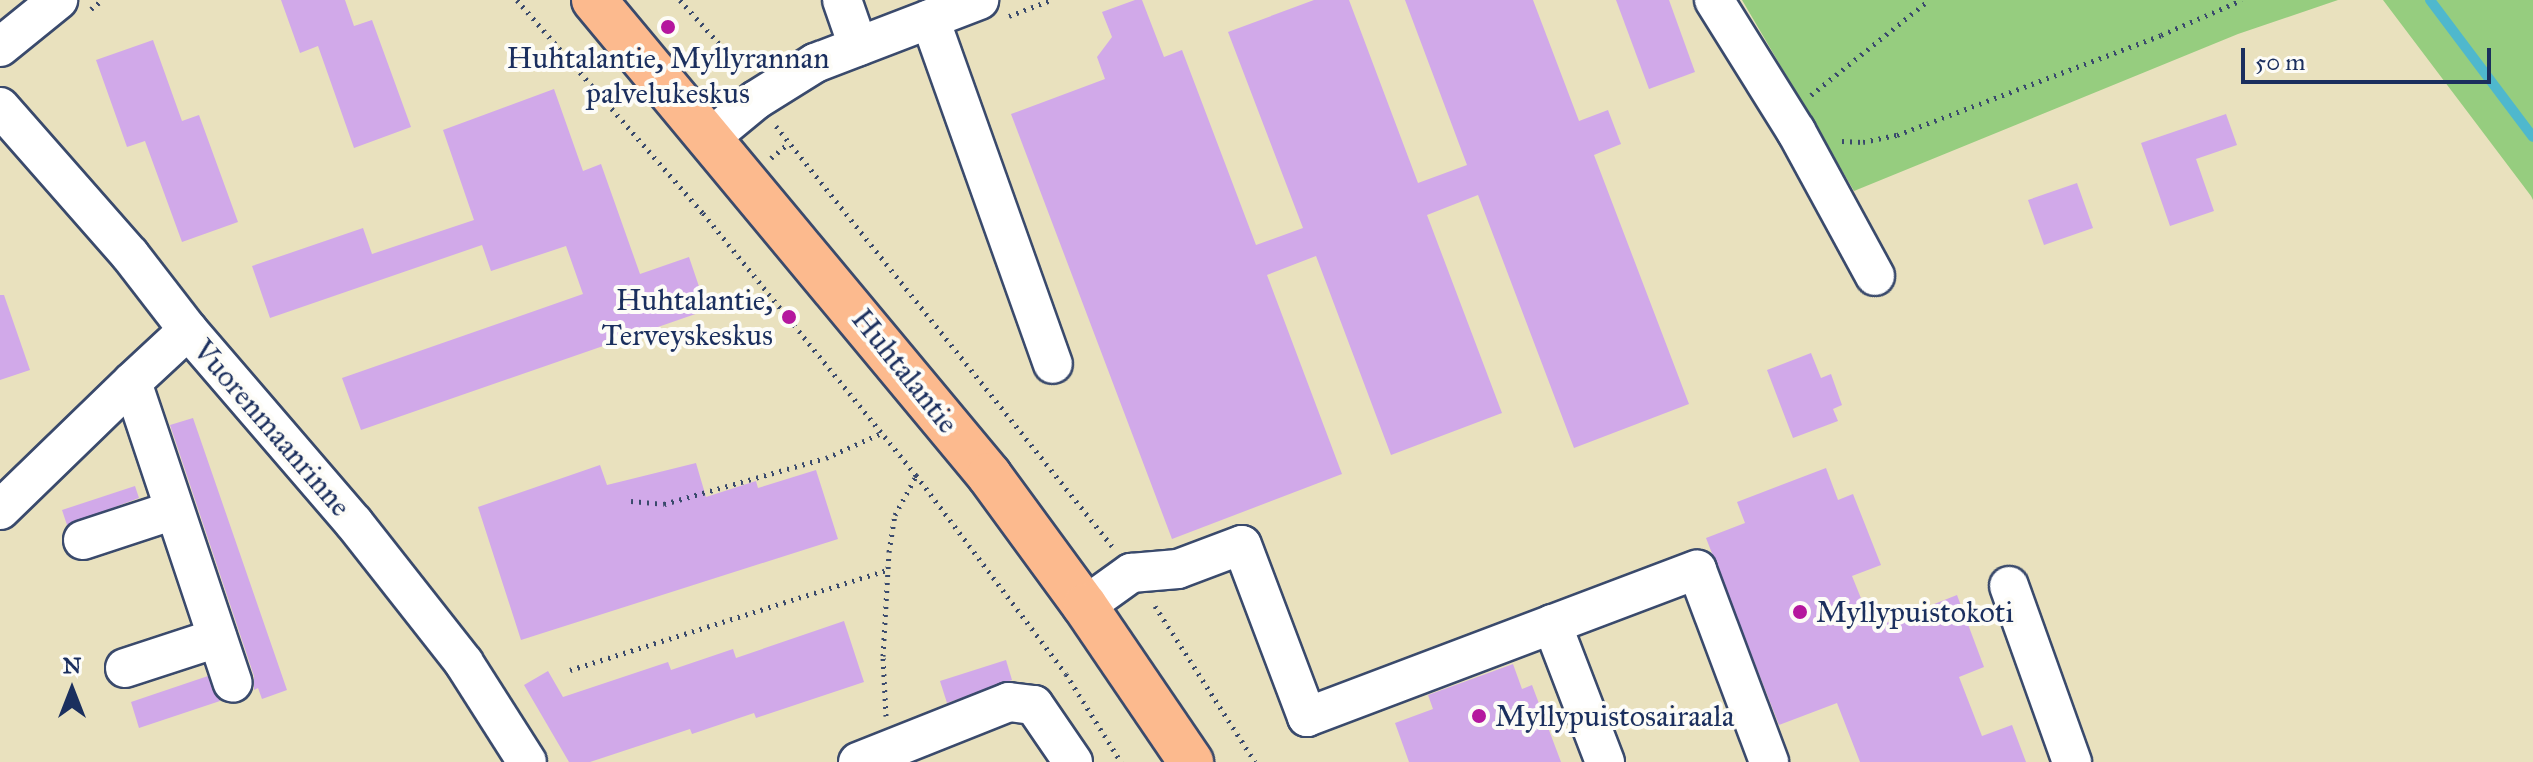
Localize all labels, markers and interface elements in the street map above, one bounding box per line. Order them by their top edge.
marker: Huhtalantie, Myllyrannan palvelukeskus [659,18,677,36]
scale bar [2245,32,2495,82]
place label: Huhtalantie, Myllyrannan palvelukeskus [507,40,829,110]
text: 50 m [2255,47,2305,77]
place label: Huhtalantie, Terveyskeskus [602,282,773,352]
street label: Huhtalantie [844,302,966,440]
marker: Huhtalantie, Terveyskeskus [780,308,798,326]
street label: Vuorenmaanrinne [186,332,358,524]
place label: Myllypuistokoti [1816,594,2014,630]
marker: Myllypuistokoti [1791,603,1809,621]
north arrow [32,650,112,730]
text: N [63,652,81,679]
place label: Myllypuistosairaala [1495,698,1734,734]
marker: Myllypuistosairaala [1470,707,1488,725]

